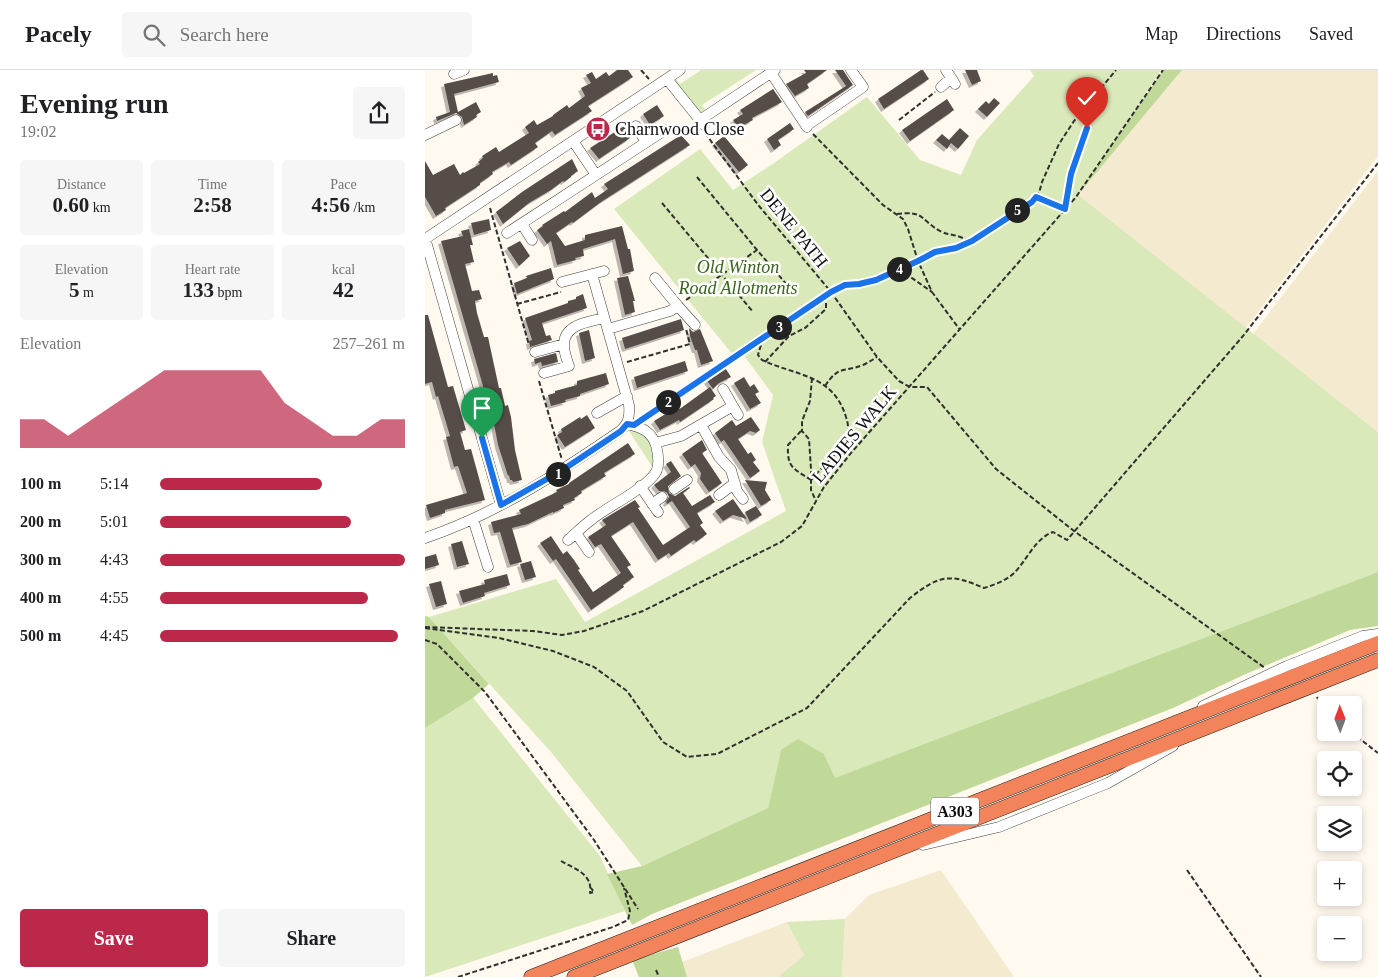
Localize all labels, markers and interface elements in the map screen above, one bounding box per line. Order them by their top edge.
search box [122,12,472,57]
text: Pacely [25,21,92,47]
icon: search [140,21,168,49]
text: Search here [180,24,269,45]
text: Map [1145,24,1178,44]
text: Directions [1206,24,1281,44]
text: Saved [1309,24,1353,44]
pin [1066,77,1108,128]
icon: check [1073,84,1101,112]
button: share [353,87,405,139]
text: Evening run [20,88,169,119]
bus stop icon: Charnwood Close [585,116,611,142]
place label: Charnwood Close [615,119,745,139]
text: 19:02 [20,123,56,140]
text: Distance [57,177,106,192]
text: Time [198,177,227,192]
text: Pace [330,177,357,192]
street label: DENE PATH [756,184,832,272]
text: 0.60 [52,193,89,217]
text: 2:58 [193,193,232,217]
text: 4:56 [312,193,350,217]
pin: 5 [1005,198,1029,222]
text: km [89,200,111,215]
text: /km [350,200,375,215]
text: 5 [1014,203,1021,218]
pin: 4 [887,256,911,282]
park label: Old Winton Road Allotments [677,257,798,298]
text: Elevation [55,262,108,277]
text: Heart rate [185,262,240,277]
text: kcal [332,262,355,277]
text: 4 [896,262,903,277]
text: 5 [69,278,80,302]
text: 133 [183,278,214,302]
text: 42 [333,278,354,302]
text: m [80,285,94,300]
text: bpm [214,285,242,300]
pin: 3 [767,314,791,340]
text: 3 [776,320,783,335]
text: Elevation [20,335,81,352]
text: 257–261 m [333,335,405,352]
street label: LADIES WALK [808,382,900,486]
pin [461,387,503,438]
pin: 2 [655,390,681,414]
icon: arrive [468,394,496,422]
text: 2 [665,395,672,410]
pin: 1 [545,462,571,486]
text: 1 [555,467,562,482]
text: 100 m [20,475,61,492]
text: 5:14 [100,475,128,492]
text: 200 m [20,513,61,530]
text: 5:01 [100,513,128,530]
text: 300 m [20,551,61,568]
text: 4:43 [100,551,128,568]
text: 400 m [20,589,61,606]
text: 4:55 [100,589,128,606]
text: 500 m [20,627,61,644]
text: 4:45 [100,627,128,644]
north arrow [1317,696,1363,741]
map controls [1317,696,1362,961]
button: locate [1317,751,1362,796]
road number: A303 [931,798,979,824]
button: layers [1317,806,1362,851]
button: + [1317,861,1362,906]
button: Save [20,909,208,967]
button: Share [218,909,405,967]
button: − [1317,916,1362,961]

